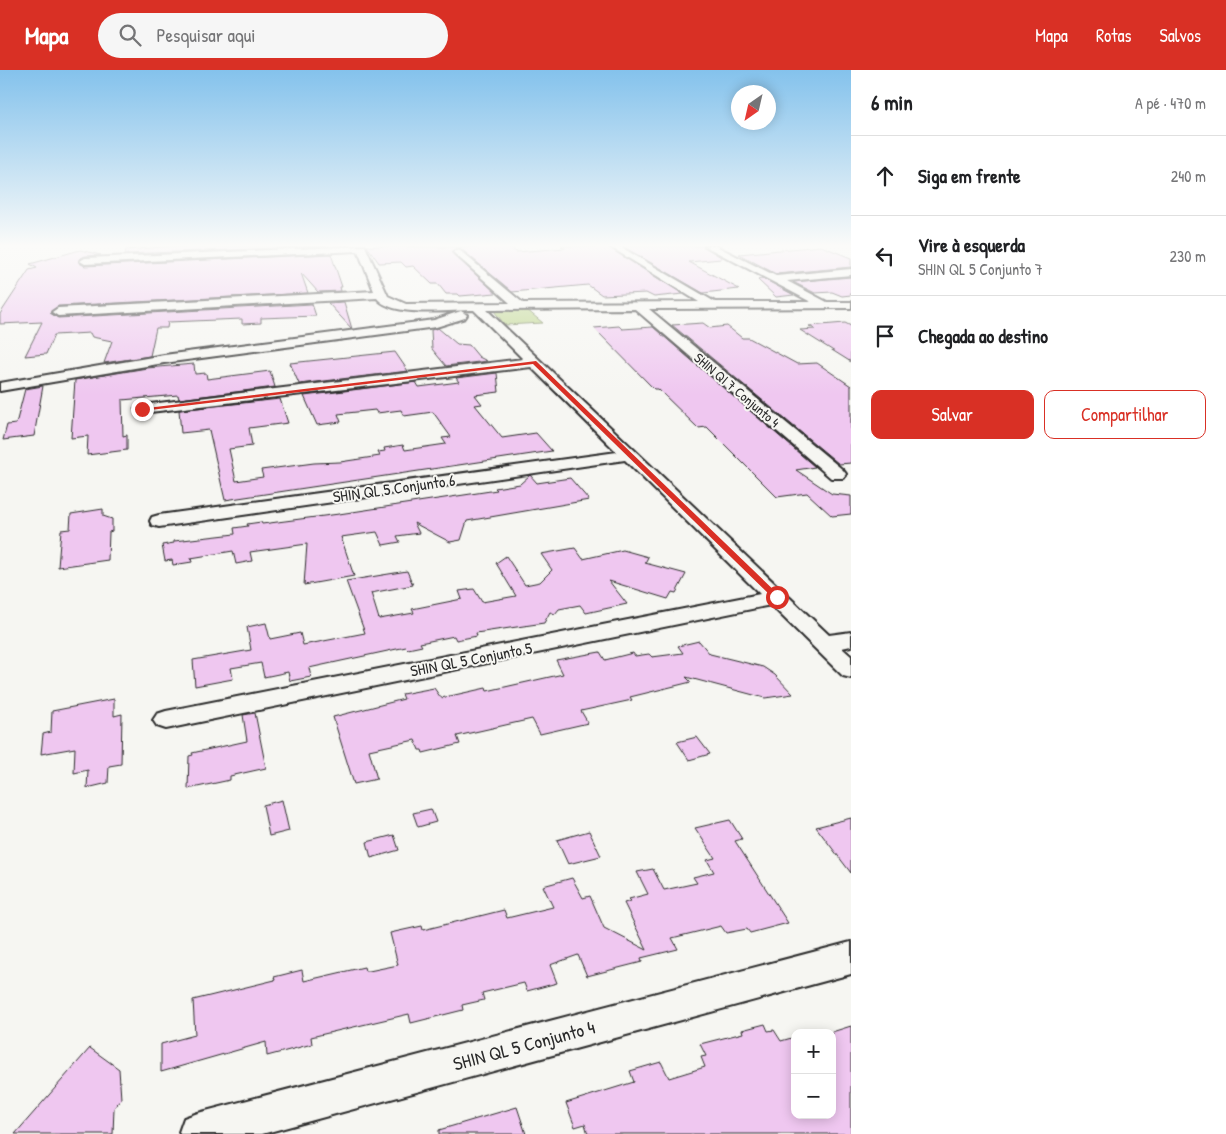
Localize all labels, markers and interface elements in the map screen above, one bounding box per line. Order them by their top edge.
search box [98,13,448,58]
text: Mapa [25,19,68,51]
icon: search [116,21,144,49]
text: Pesquisar aqui [156,22,256,48]
text: Mapa [1035,23,1068,48]
text: Rotas [1096,23,1132,48]
text: Salvos [1160,23,1201,48]
north arrow [731,85,776,130]
text: 6 min [871,88,913,117]
text: A pé · 470 m [1135,92,1206,114]
icon: ahead [871,162,899,190]
text: Siga em frente [918,163,1021,189]
text: 240 m [1171,165,1206,187]
text: Vire à esquerda [918,232,1025,258]
icon: left [871,242,899,270]
text: 230 m [1170,245,1206,267]
text: SHIN QL 5 Conjunto 7 [918,258,1043,280]
icon: arrive [871,322,899,350]
text: Chegada ao destino [918,323,1048,349]
street label: SHIN QI 7 Conjunto 4 [690,348,784,432]
button: Salvar [871,390,1034,439]
button: Compartilhar [1044,390,1206,439]
route end [131,398,154,421]
street label: SHIN QL 5 Conjunto 6 [331,469,457,507]
route start [766,586,789,609]
street label: SHIN QL 5 Conjunto 5 [408,636,534,682]
street label: SHIN QL 5 Conjunto 4 [450,1014,598,1076]
map controls [791,1029,836,1119]
button: + [791,1029,836,1074]
button: − [791,1074,836,1119]

